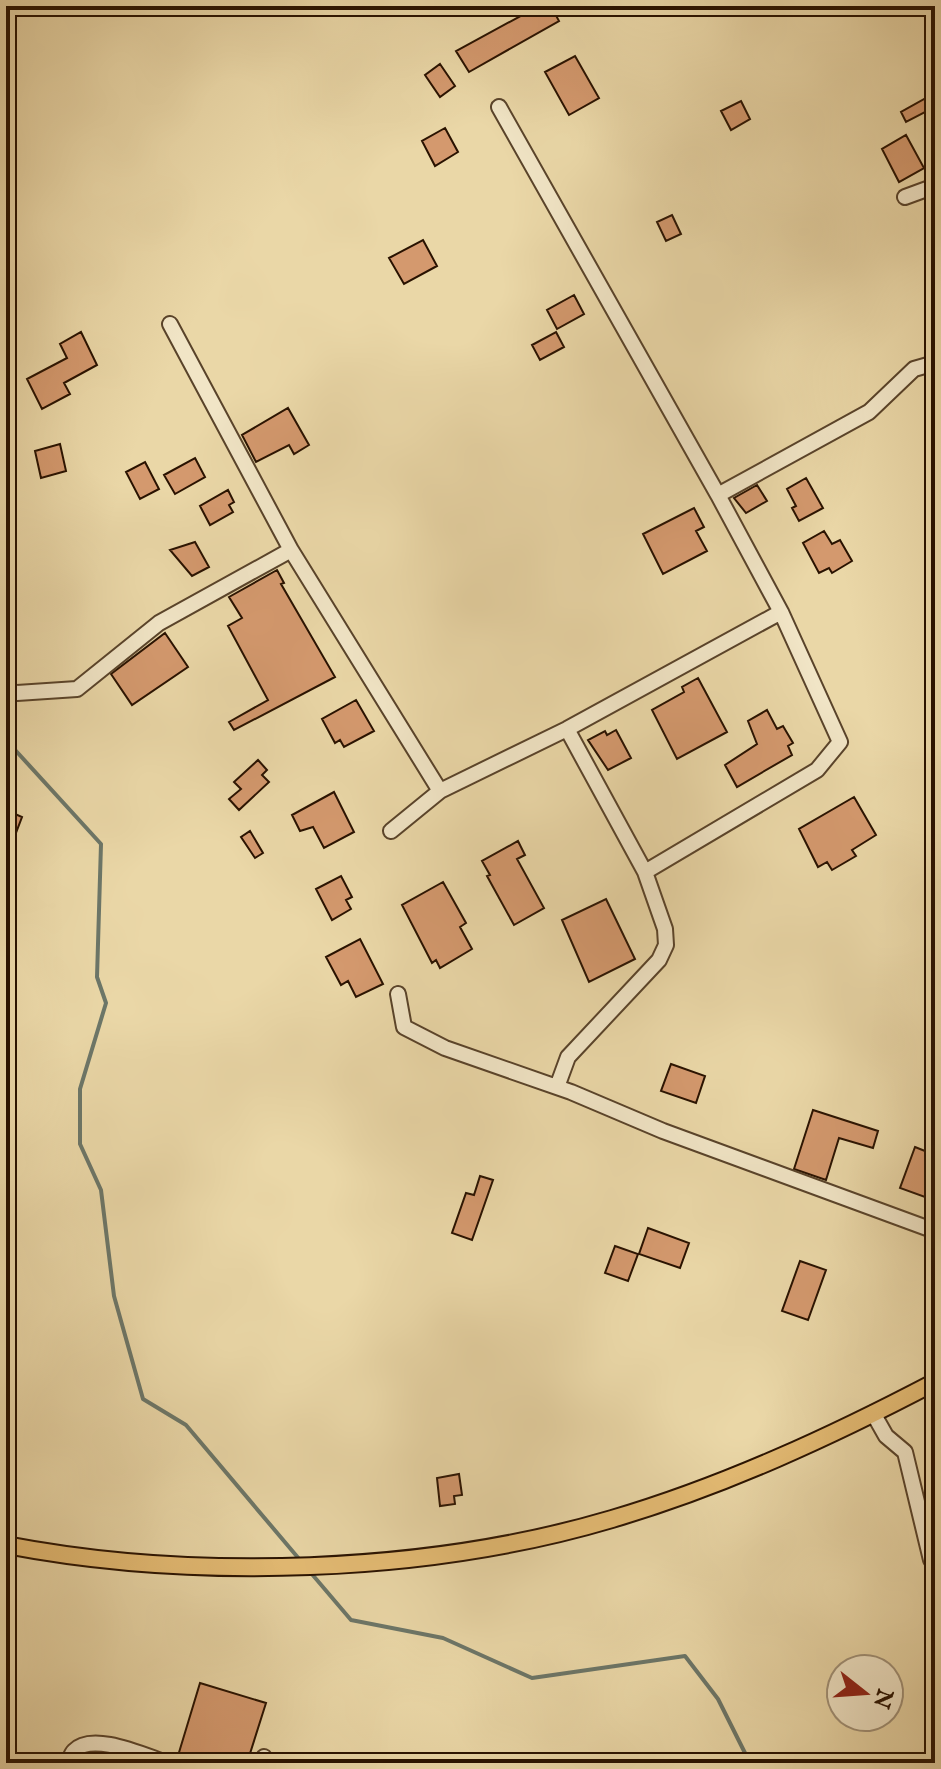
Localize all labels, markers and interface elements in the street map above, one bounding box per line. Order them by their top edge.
north arrow [825,1653,905,1733]
text: N [866,1684,899,1711]

